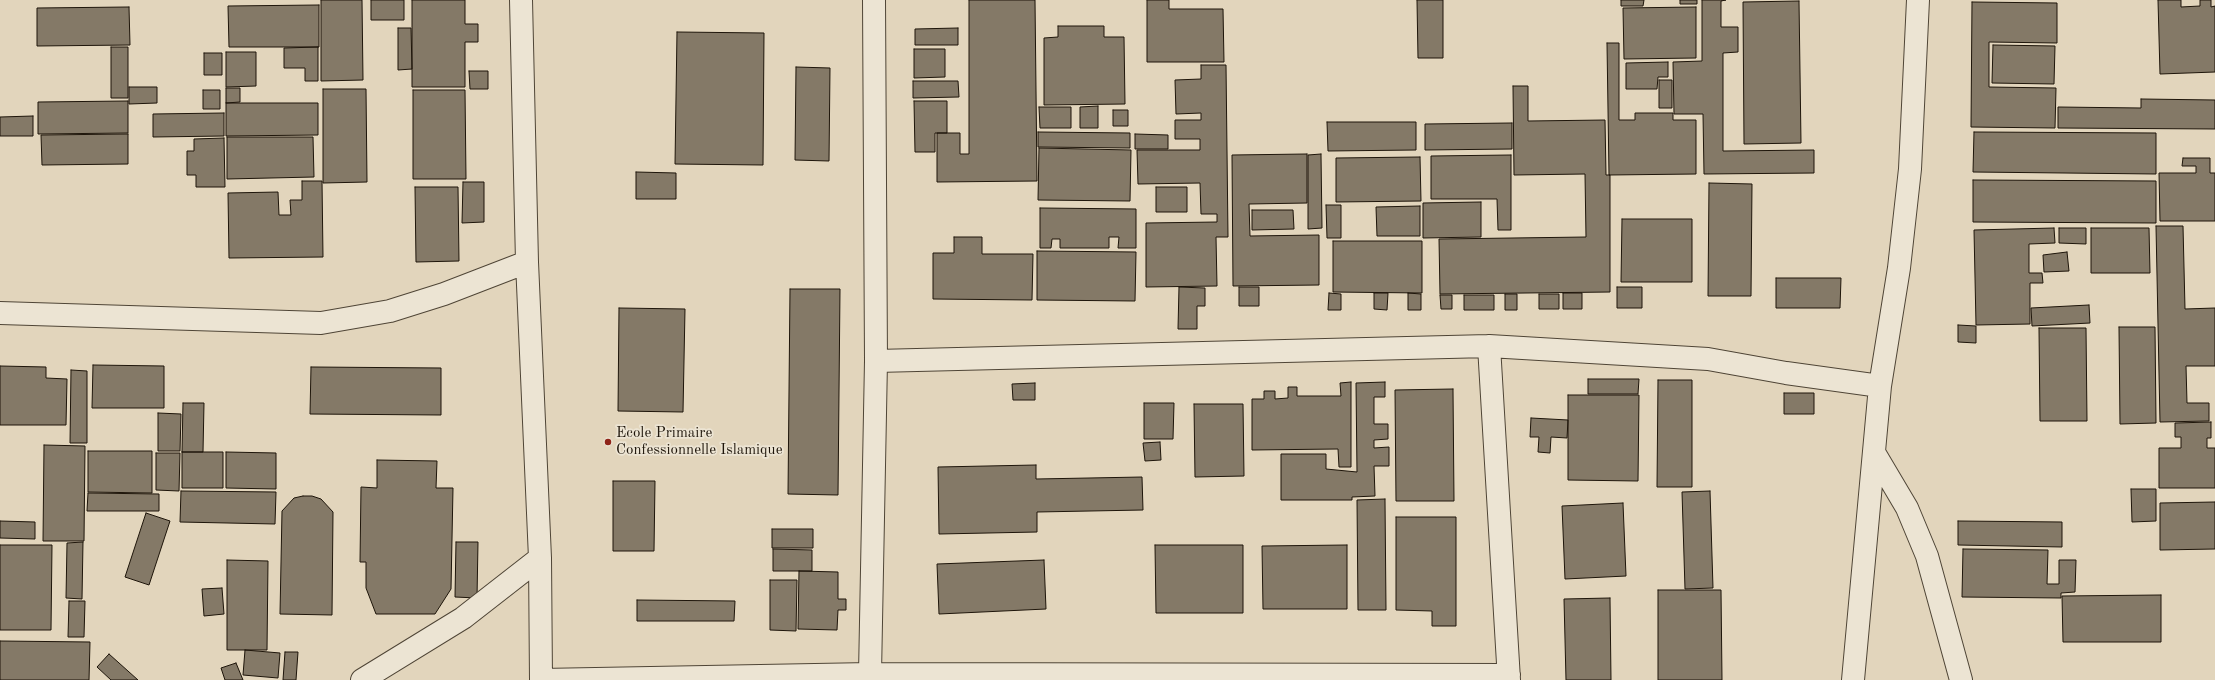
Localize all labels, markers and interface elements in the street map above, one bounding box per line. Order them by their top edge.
place label: Ecole Primaire Confessionnelle Islamique [616,424,783,459]
marker: Ecole Primaire Confessionnelle Islamique [603,437,613,447]

